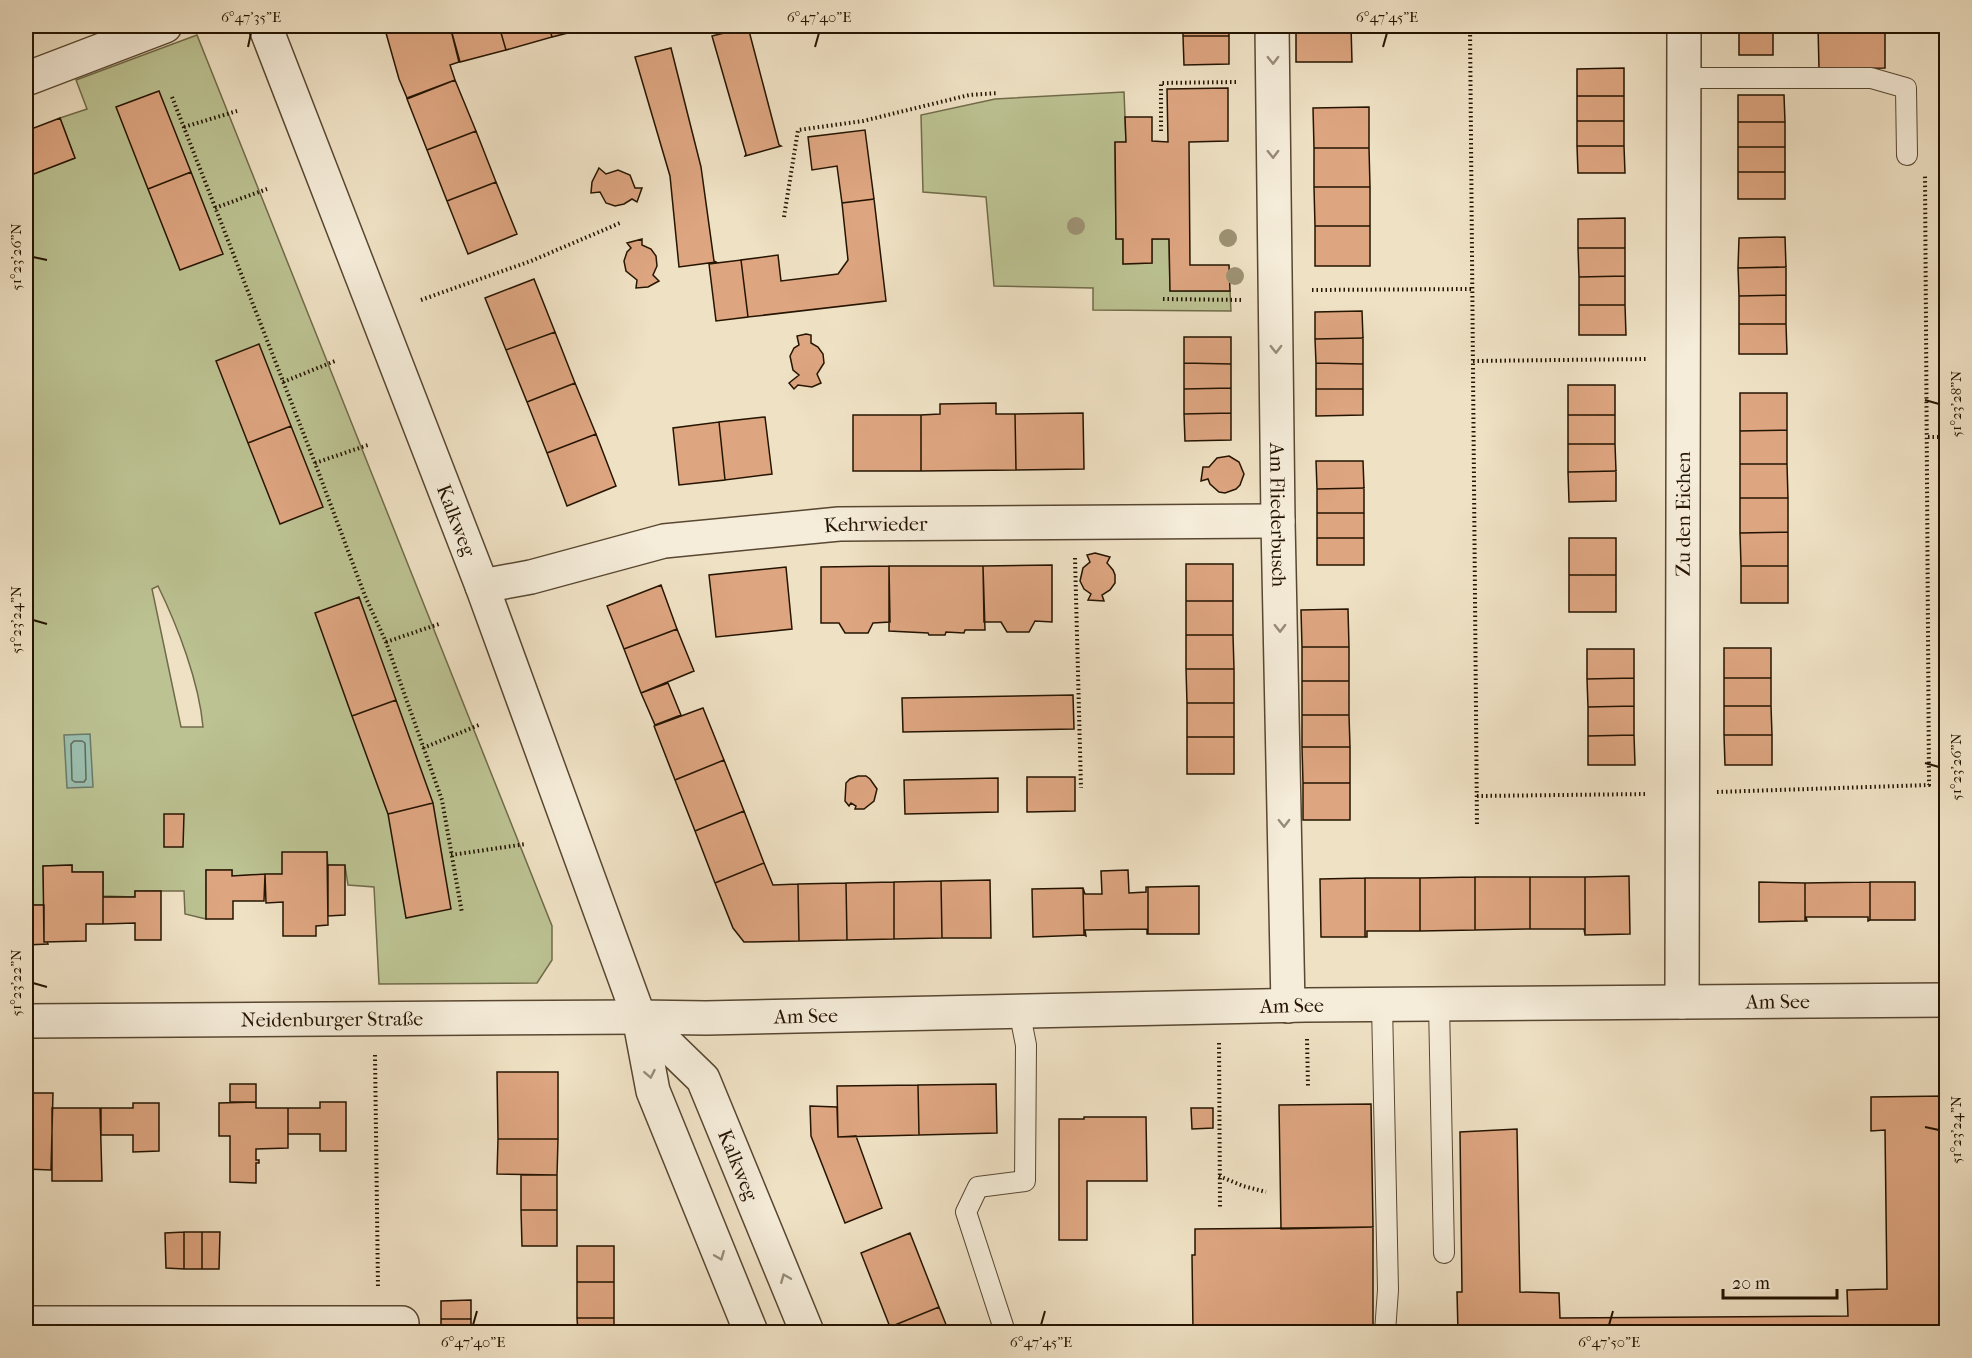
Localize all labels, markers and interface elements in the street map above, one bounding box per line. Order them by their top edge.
text: 6°47'35"E [221,8,281,26]
text: 6°47'40"E [787,8,851,26]
text: 6°47'45"E [1356,8,1418,26]
one-way arrow [1266,56,1279,65]
one-way arrow [1267,149,1280,158]
text: 51°23'26"N [7,223,25,291]
one-way arrow [1269,344,1282,353]
text: 51°23'28"N [1947,370,1965,437]
street label: Am Fliederbusch [1266,442,1291,588]
street label: Zu den Eichen [1671,451,1695,577]
street label: Kalkweg [432,481,481,560]
street label: Kehrwieder [823,512,928,537]
text: 51°23'24"N [7,585,25,654]
one-way arrow [1274,623,1286,632]
text: 51°23'26"N [1947,733,1965,801]
one-way arrow [1278,818,1290,827]
text: 51°23'22"N [7,949,25,1017]
street label: Am See [1745,990,1810,1013]
street label: Am See [1259,993,1324,1018]
street label: Am See [773,1004,838,1028]
street label: Neidenburger Straße [241,1007,423,1031]
one-way arrow [643,1069,656,1079]
text: 51°23'24"N [1947,1095,1965,1164]
street label: Kalkweg [713,1126,763,1204]
one-way arrow [713,1249,725,1260]
scale bar [1723,1262,1837,1300]
text: 20 m [1732,1273,1770,1294]
one-way arrow [780,1274,792,1285]
text: 6°47'40"E [441,1333,505,1351]
text: 6°47'45"E [1010,1333,1072,1351]
text: 6°47'50"E [1578,1333,1640,1351]

